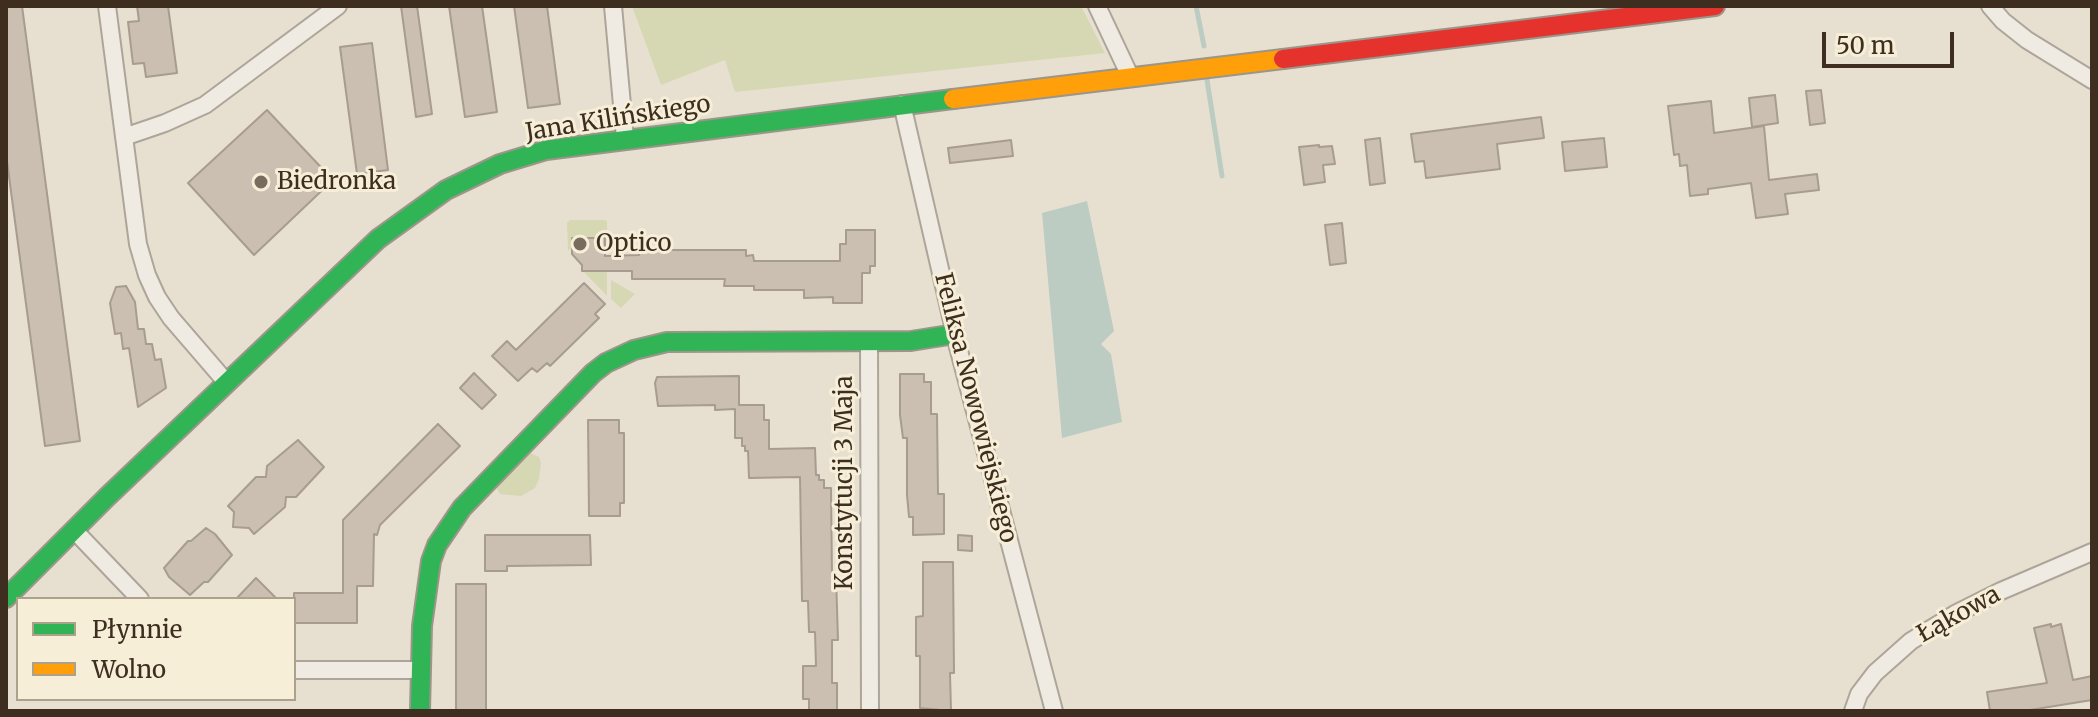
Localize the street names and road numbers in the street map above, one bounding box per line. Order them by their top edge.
street label: Jana Kilińskiego [523,90,713,148]
street label: Feliksa Nowowiejskiego [928,270,1022,546]
street label: Konstytucji 3 Maja [831,376,859,590]
street label: Łąkowa [1913,581,2005,649]

